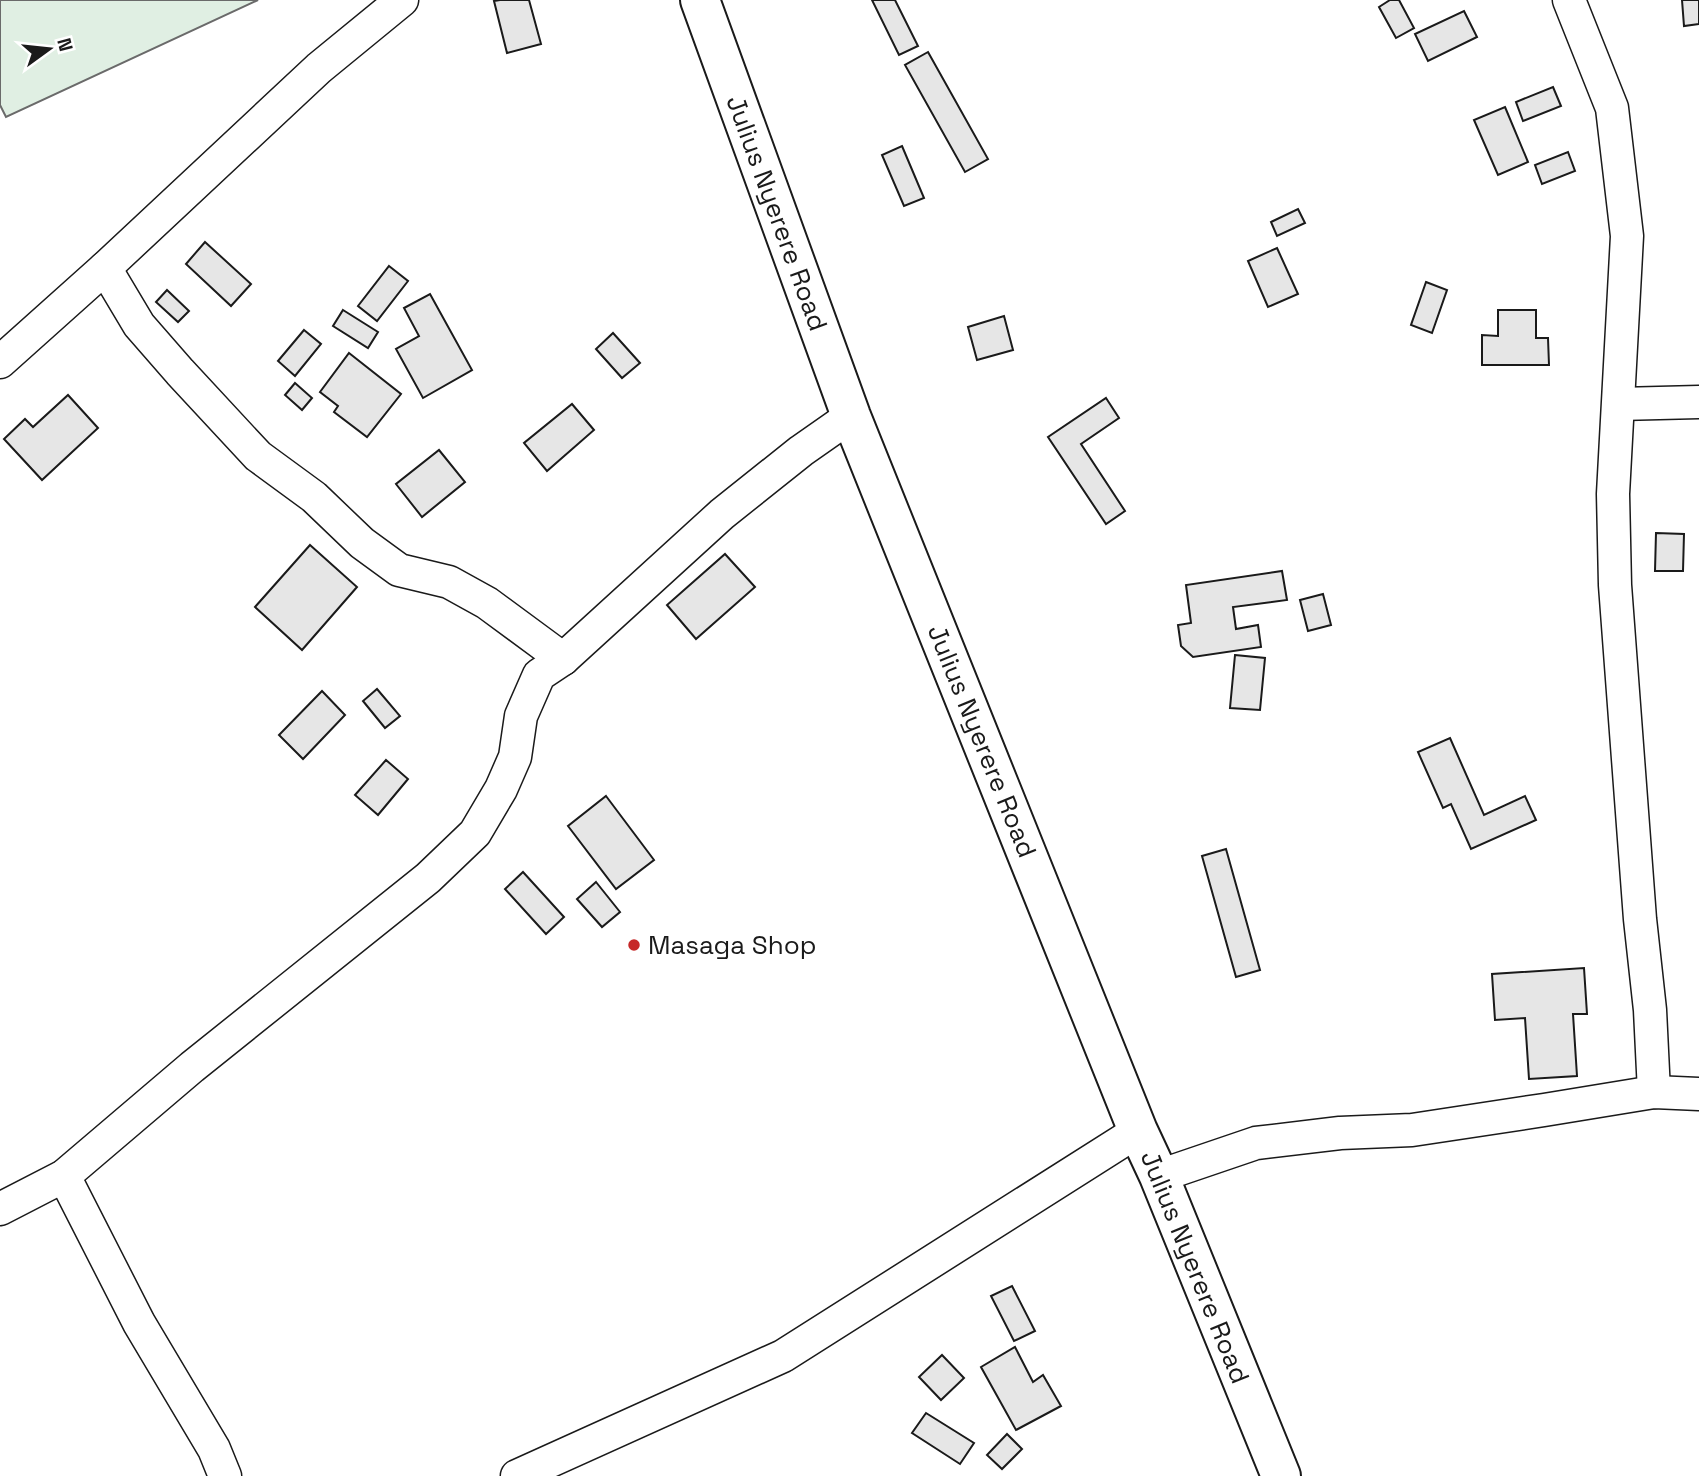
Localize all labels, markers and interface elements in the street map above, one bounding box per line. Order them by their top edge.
north arrow [14,14,84,84]
text: N [51,35,79,54]
street label: Julius Nyerere Road [719,91,835,335]
street label: Julius Nyerere Road [920,620,1044,862]
place label: Masaga Shop [648,928,817,962]
marker: Masaga Shop [626,937,642,953]
street label: Julius Nyerere Road [1133,1146,1257,1388]

